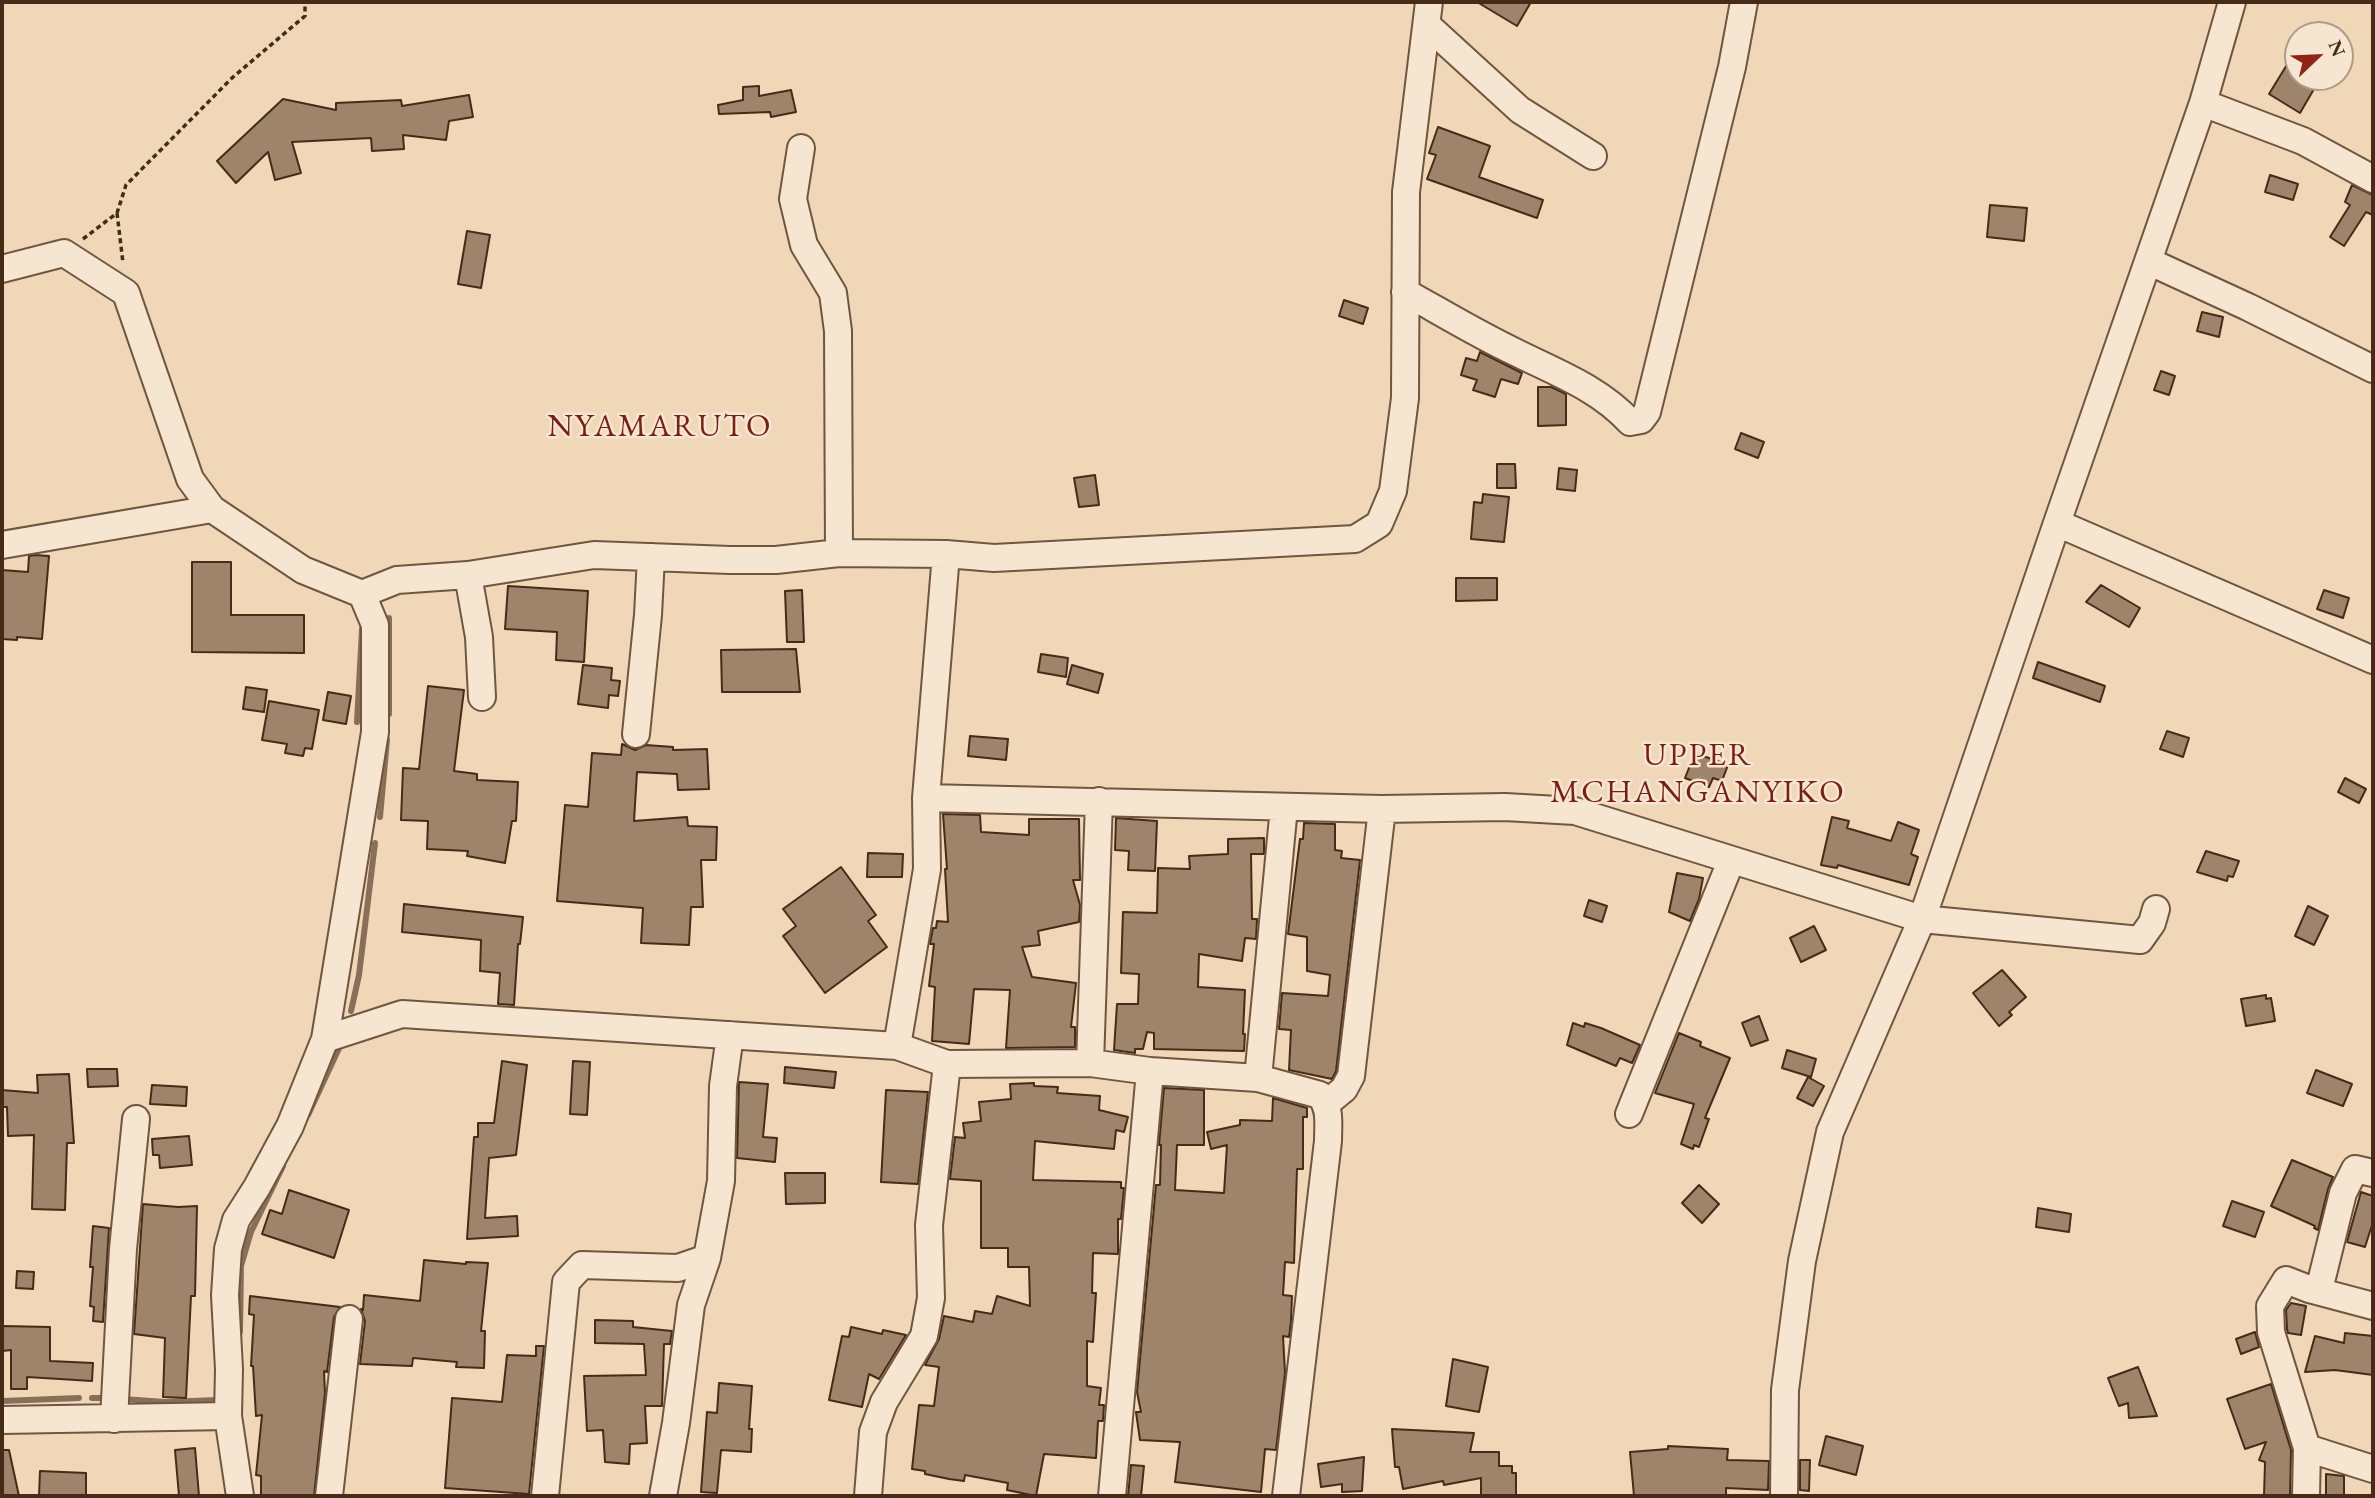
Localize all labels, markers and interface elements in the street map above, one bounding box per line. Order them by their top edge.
north arrow [2284,21,2354,91]
text: N [2322,36,2351,60]
district label: NYAMARUTO [549,408,771,446]
district label: UPPER MCHANGANYIKO [1552,737,1844,812]

